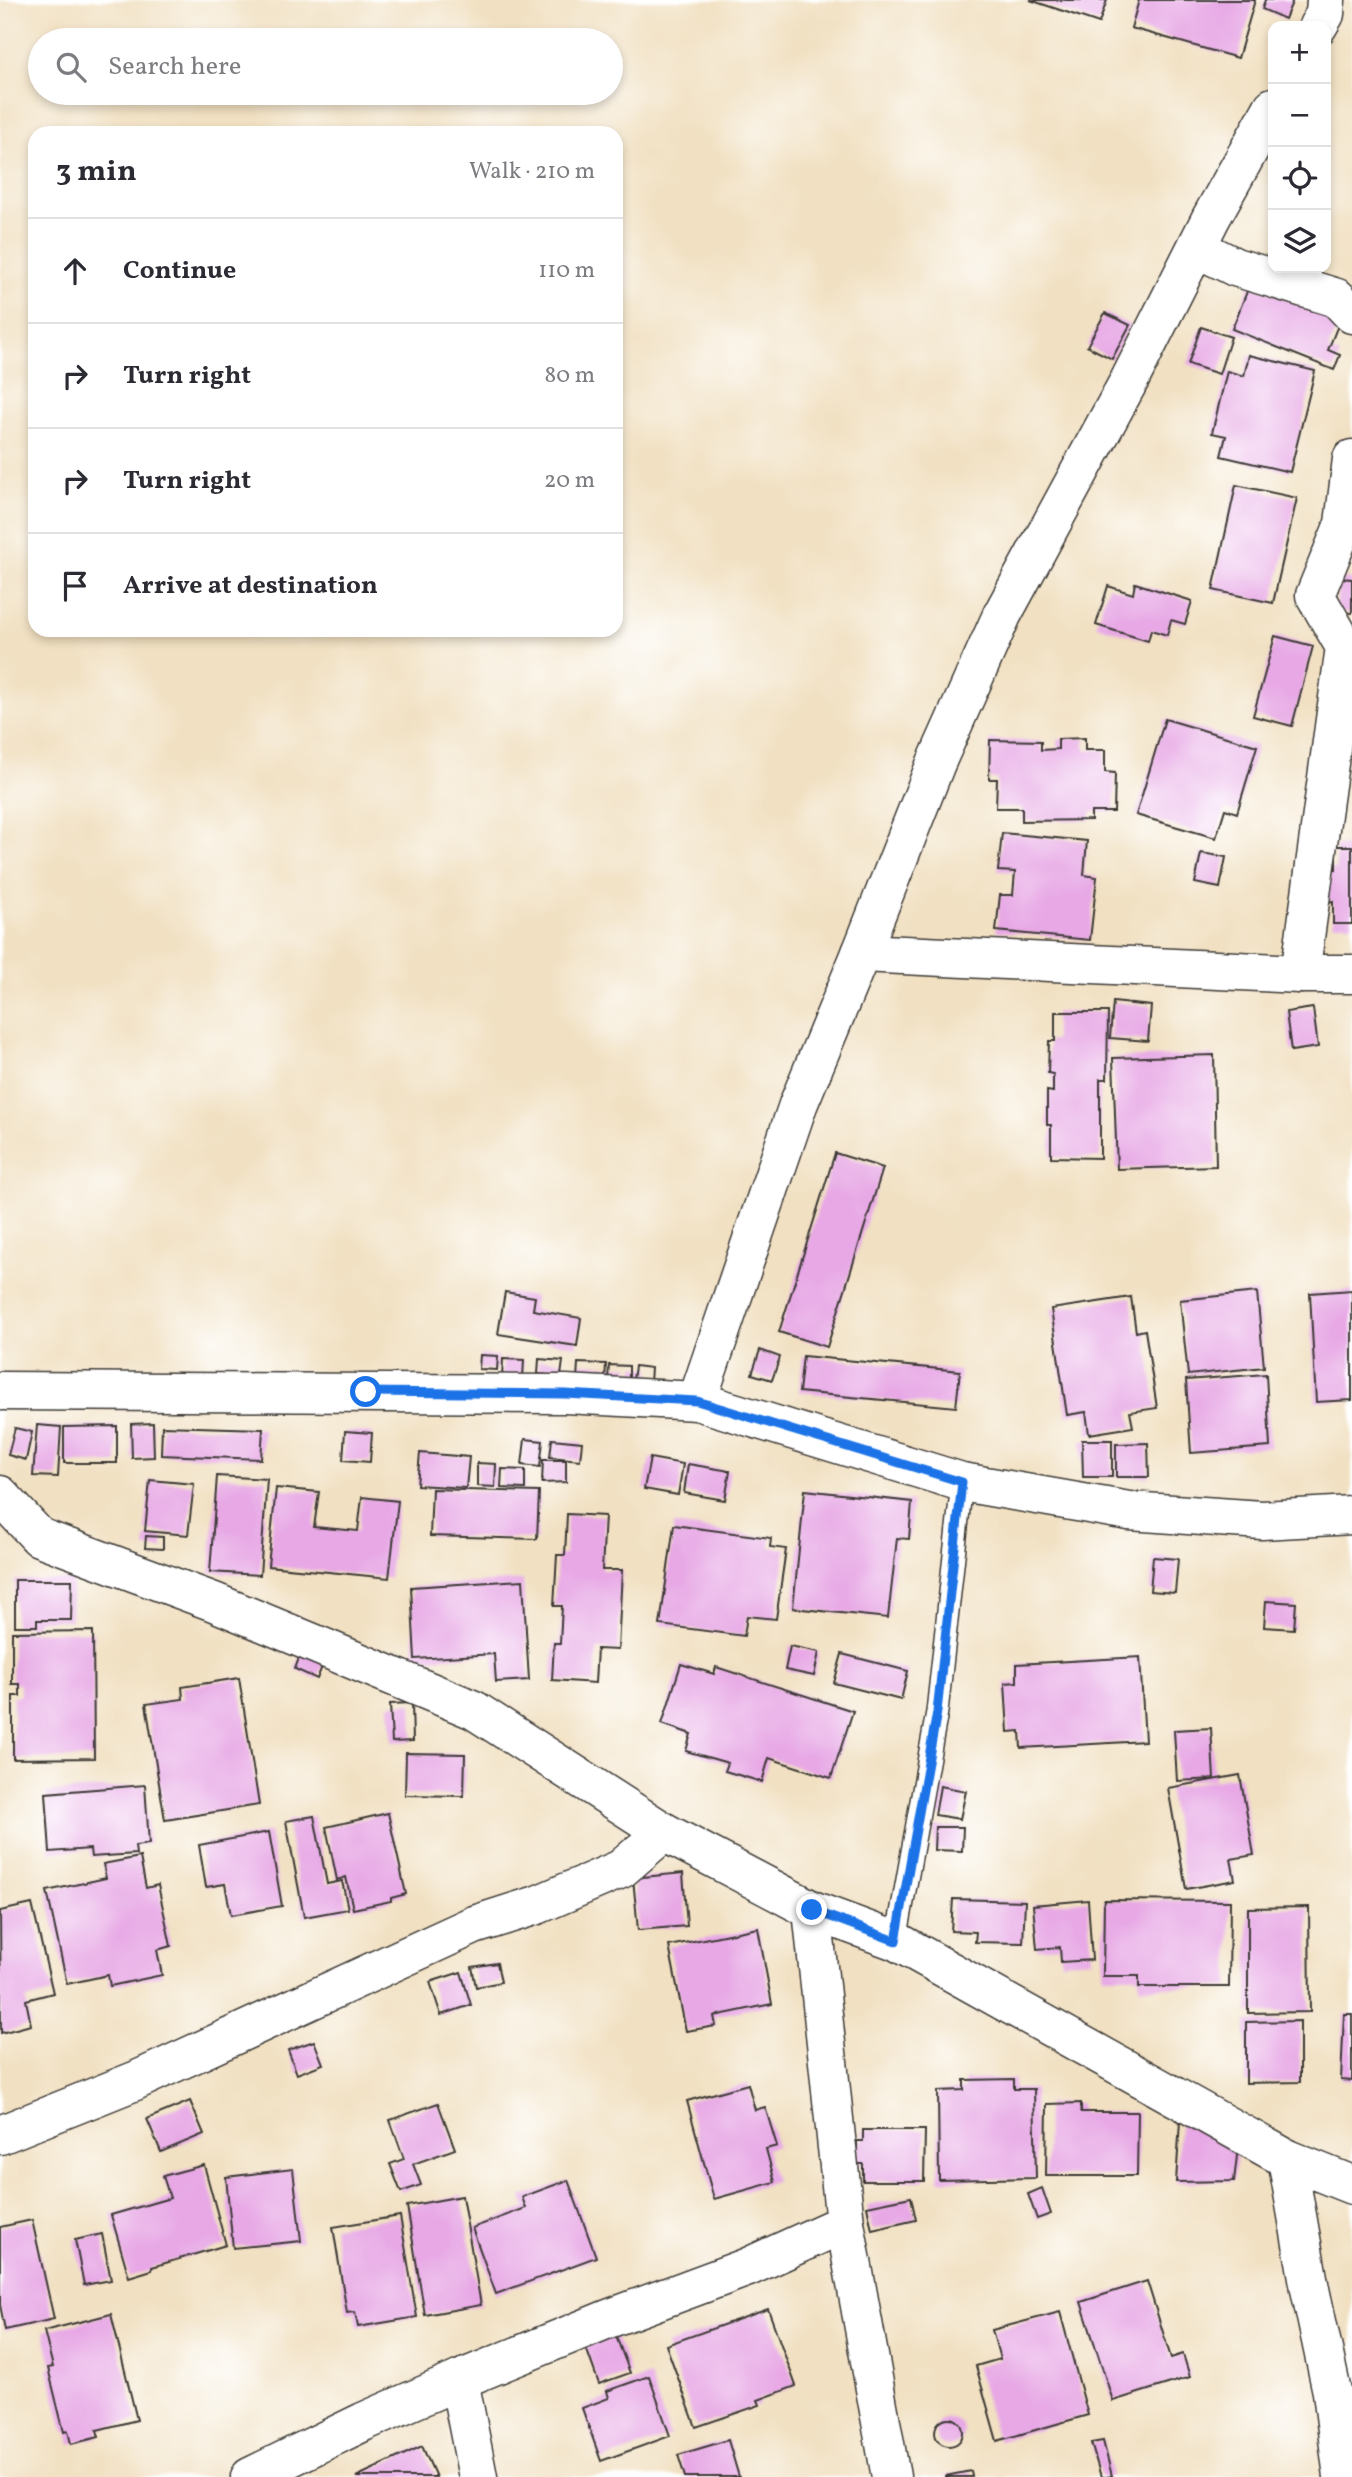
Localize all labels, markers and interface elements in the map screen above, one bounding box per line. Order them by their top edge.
map controls [1268,21,1331,273]
button: + [1268,21,1331,84]
search box [28,28,623,105]
icon: search [52,48,90,86]
text: Search here [108,49,241,85]
button: − [1268,84,1331,147]
button: locate [1268,147,1331,210]
text: 3 min [56,151,137,193]
text: Walk · 210 m [469,156,595,188]
button: layers [1268,210,1331,273]
icon: ahead [56,252,94,290]
text: Continue [123,253,236,289]
text: 110 m [538,255,595,287]
icon: right [56,357,94,395]
text: Turn right [123,358,251,394]
text: 80 m [545,360,595,392]
icon: right [56,462,94,500]
text: Turn right [123,463,251,499]
text: 20 m [544,465,595,497]
icon: arrive [56,567,94,605]
text: Arrive at destination [123,568,378,604]
route start [350,1376,381,1407]
route end [796,1894,827,1925]

